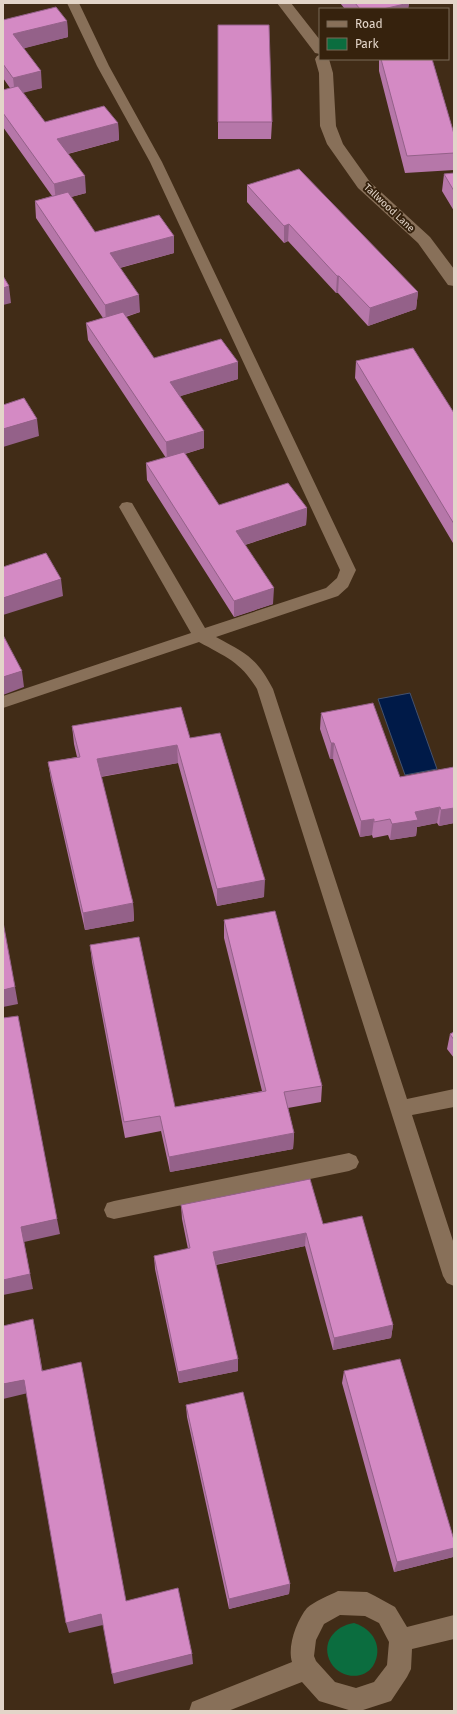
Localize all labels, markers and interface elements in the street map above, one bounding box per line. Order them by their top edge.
legend [319,8,449,60]
text: Road [355,17,383,31]
text: Park [355,37,379,51]
street label: Tallwood Lane [361,181,417,235]

